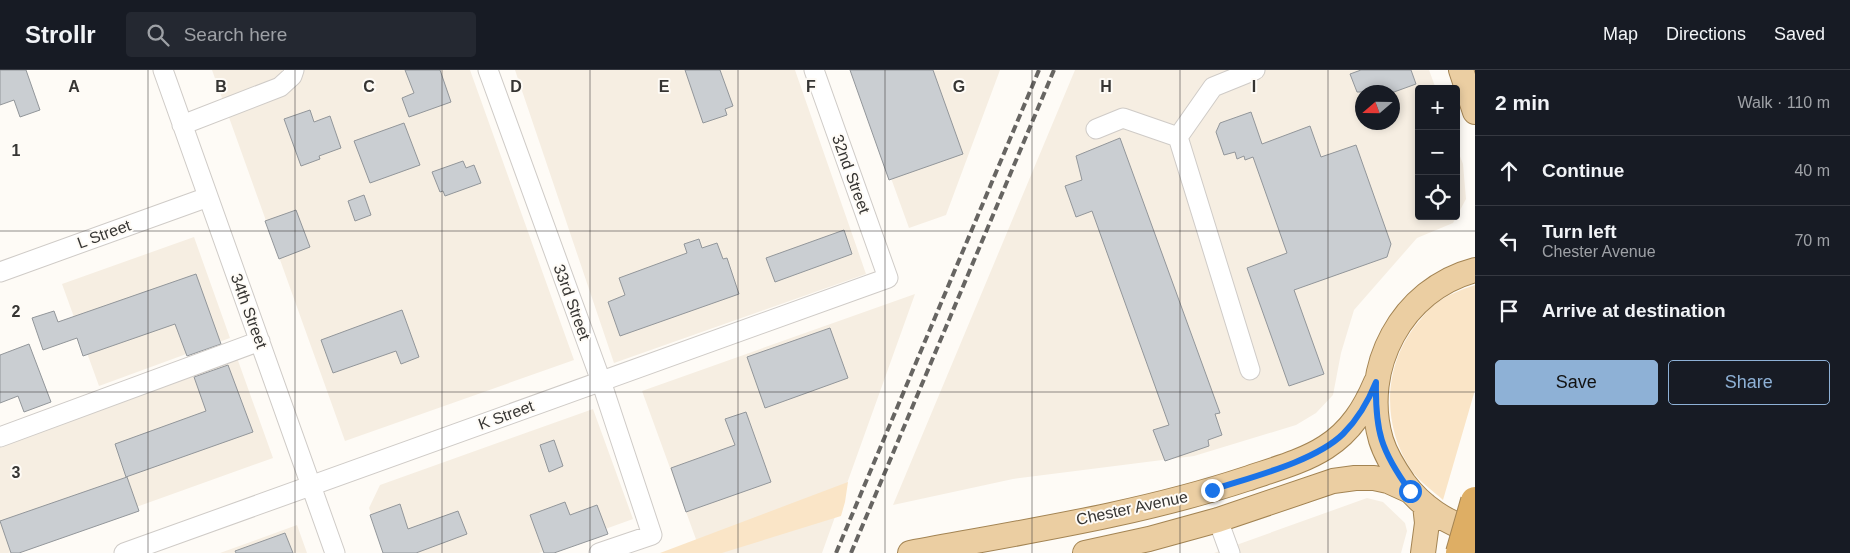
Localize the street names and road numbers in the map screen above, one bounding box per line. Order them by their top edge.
street label: 32nd Street [829,132,873,216]
street label: L Street [75,216,133,251]
street label: 33rd Street [550,262,594,343]
street label: 34th Street [228,271,271,351]
street label: K Street [476,397,537,433]
street label: Chester Avenue [1075,488,1189,528]

